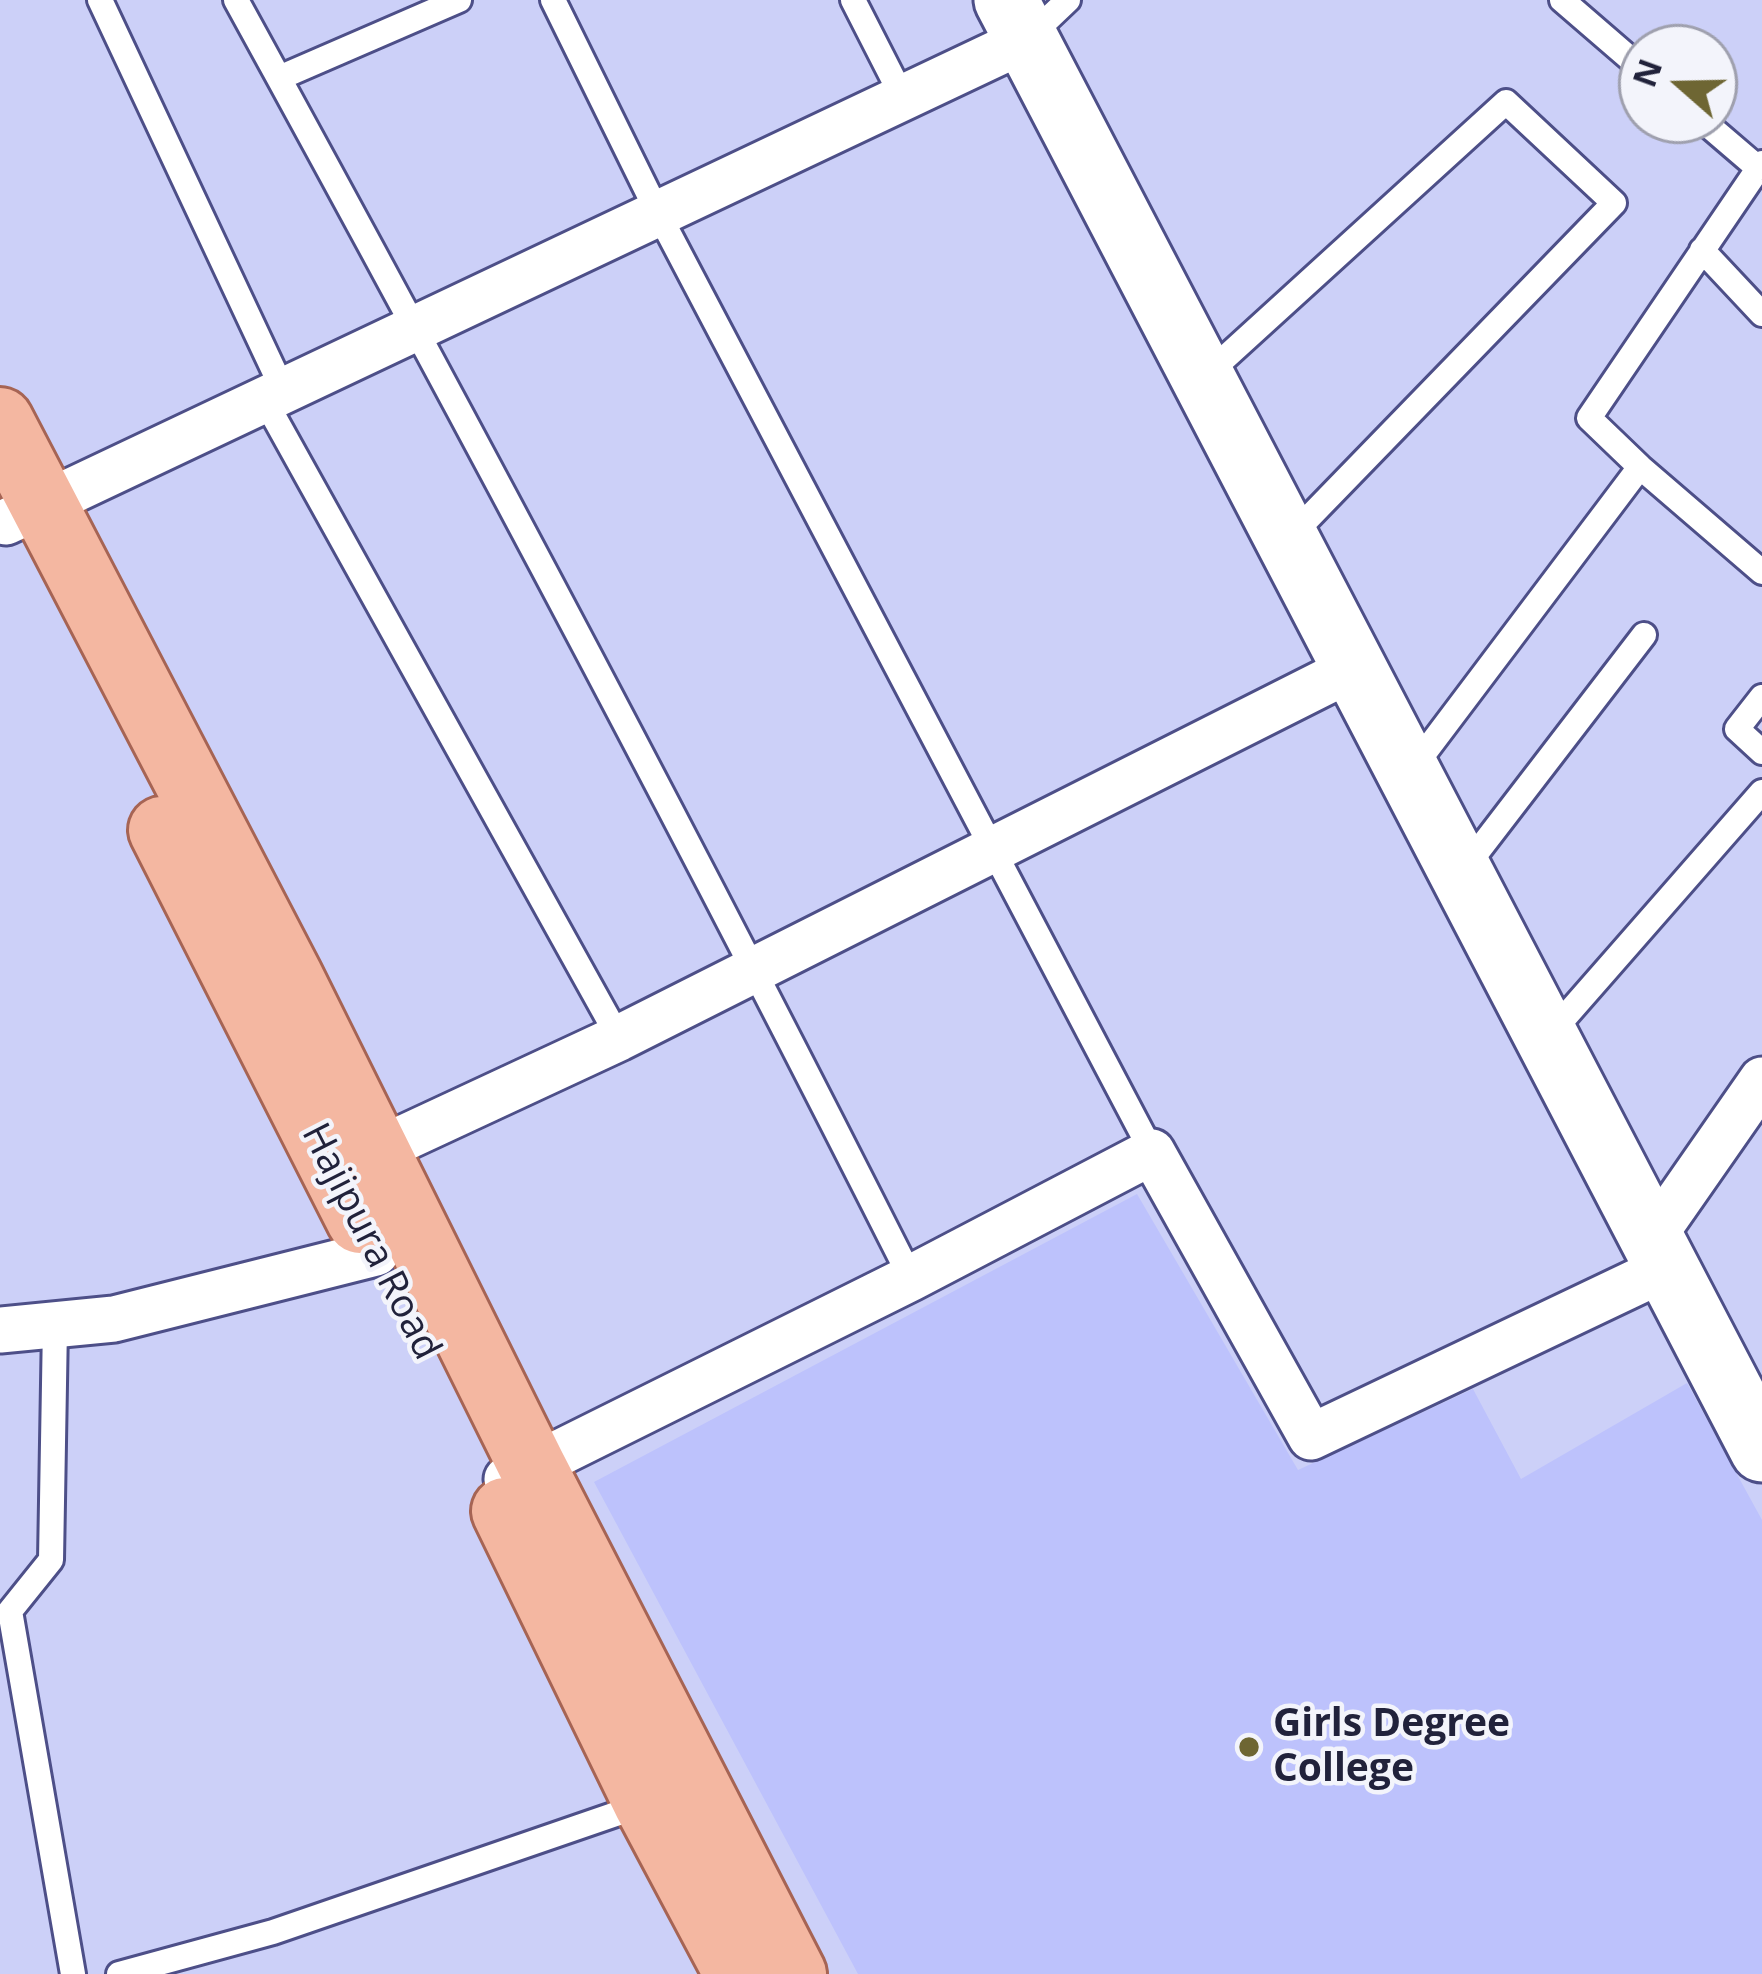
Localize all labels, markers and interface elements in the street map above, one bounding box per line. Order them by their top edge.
north arrow [1618,24,1738,144]
text: N [1621,52,1672,93]
street label: Hajipura Road [290,1116,450,1368]
place label: Girls Degree College [1273,1702,1510,1793]
marker: Girls Degree College [1236,1734,1262,1760]

